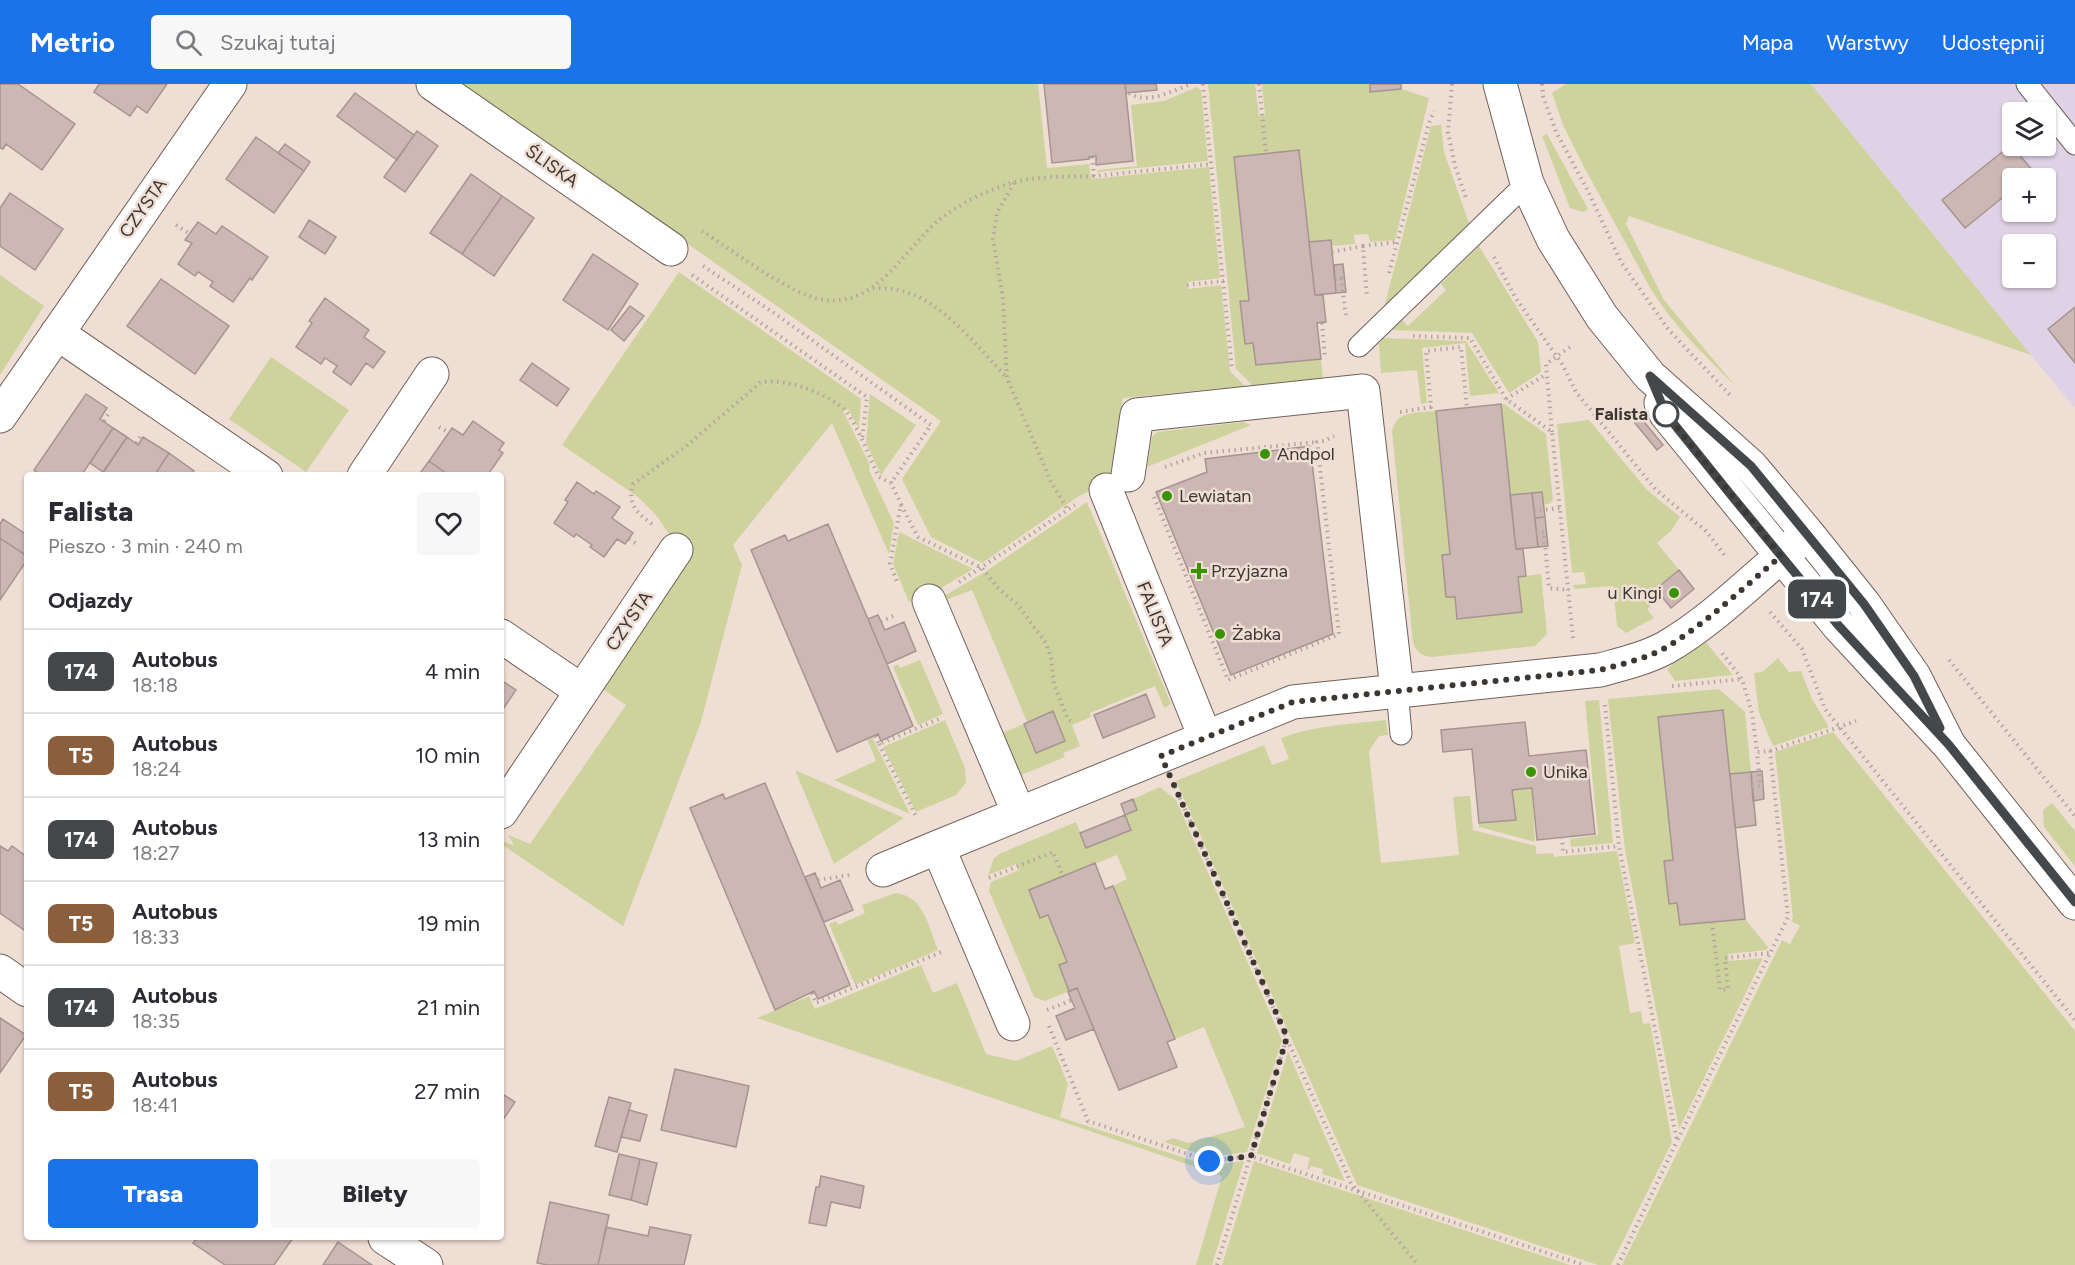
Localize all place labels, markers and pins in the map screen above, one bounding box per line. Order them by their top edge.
marker: Falista [1653,401,1679,427]
place label: Falista [1594,403,1648,425]
place label: Andpol [1277,443,1335,465]
marker: Andpol [1258,447,1272,461]
place label: Lewiatan [1179,485,1251,507]
marker: Lewiatan [1160,489,1174,503]
place label: Przyjazna [1211,560,1288,582]
marker: Przyjazna [1192,564,1206,578]
place label: u Kingi [1608,582,1662,604]
marker: u Kingi [1667,586,1681,600]
place label: Żabka [1232,623,1281,645]
marker: Żabka [1213,627,1227,641]
place label: Unika [1543,761,1588,783]
marker: Unika [1524,765,1538,779]

